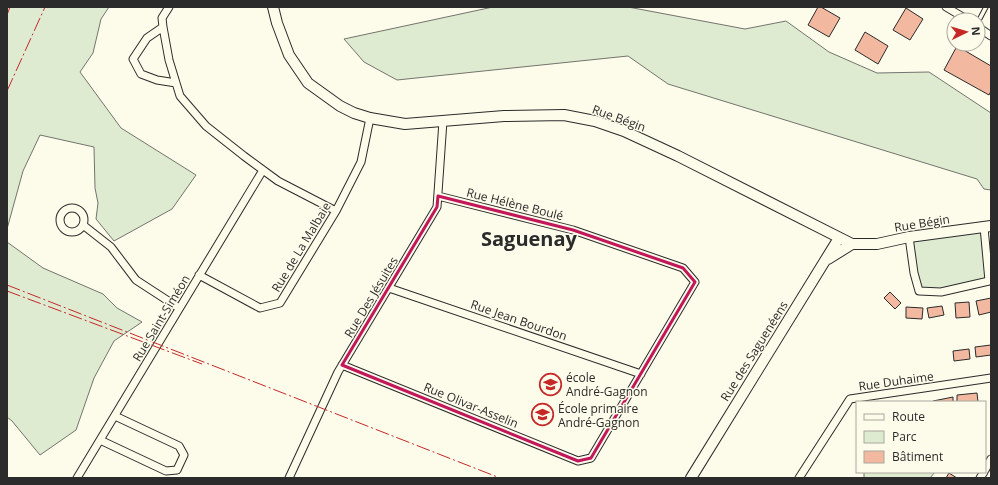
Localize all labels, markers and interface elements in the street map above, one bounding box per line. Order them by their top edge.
north arrow [946,12,986,52]
text: N [969,26,984,36]
street label: Rue Bégin [590,100,648,136]
street label: Rue Hélène Boulé [465,184,565,224]
street label: Rue de La Malbaie [267,199,335,295]
street label: Rue Bégin [893,210,951,236]
district label: Saguenay [481,225,578,252]
street label: Rue Des Jésuites [340,253,402,341]
street label: Rue Saint-Siméon [128,271,194,365]
street label: Rue Jean Bourdon [469,296,569,344]
street label: Rue des Saguenéens [716,297,792,404]
street label: Rue Duhaime [857,367,935,395]
place label: école André-Gagnon [566,369,648,400]
school or university icon: école André-Gagnon [537,371,563,397]
street label: Rue Olivar-Asselin [421,378,521,432]
place label: École primaire André-Gagnon [558,400,640,431]
legend [856,401,986,473]
school or university icon: École primaire André-Gagnon [529,402,555,428]
text: Route [892,408,925,425]
text: Parc [892,428,917,445]
text: Bâtiment [892,448,943,465]

